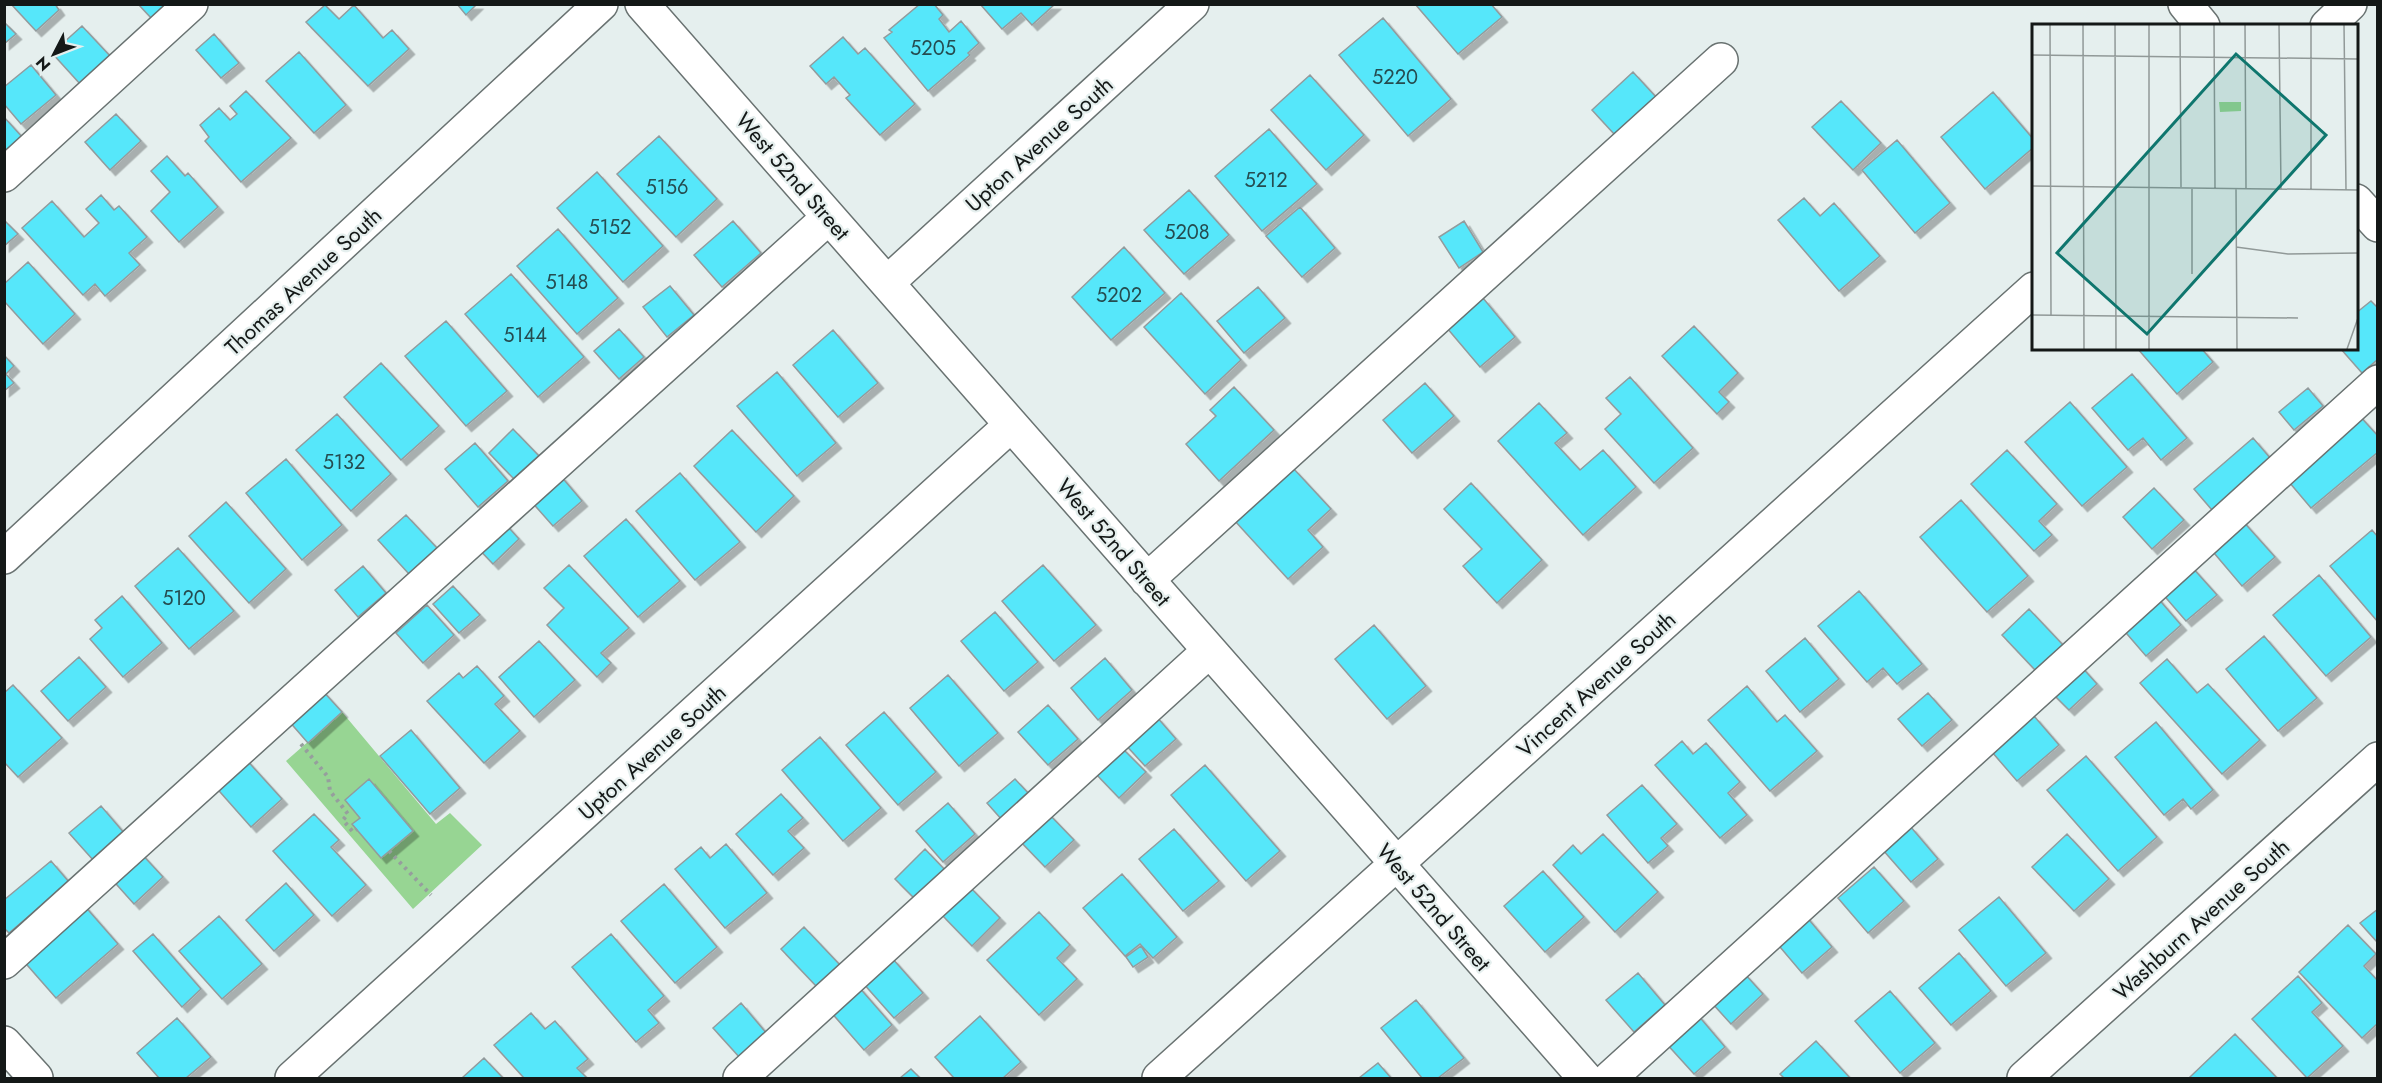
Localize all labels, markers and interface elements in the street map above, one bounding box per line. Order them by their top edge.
north arrow [24,24,84,84]
inset map [2032,24,2358,350]
house number: 5205 [910,34,956,63]
text: N [30,51,56,76]
house number: 5220 [1372,63,1418,92]
street label: Upton Avenue South [958,69,1120,219]
street label: West 52nd Street [728,105,858,247]
house number: 5212 [1244,166,1288,195]
house number: 5156 [645,173,689,202]
street label: Thomas Avenue South [217,200,389,362]
house number: 5152 [589,213,631,242]
house number: 5208 [1164,218,1210,247]
house number: 5148 [546,268,588,297]
house number: 5202 [1096,281,1142,310]
house number: 5144 [503,321,547,350]
house number: 5132 [323,448,365,477]
street label: West 52nd Street [1049,471,1179,613]
house number: 5120 [162,584,206,613]
street label: Vincent Avenue South [1509,604,1683,764]
street label: Upton Avenue South [571,677,733,827]
street label: Washburn Avenue South [2106,831,2296,1007]
street label: West 52nd Street [1369,836,1499,978]

